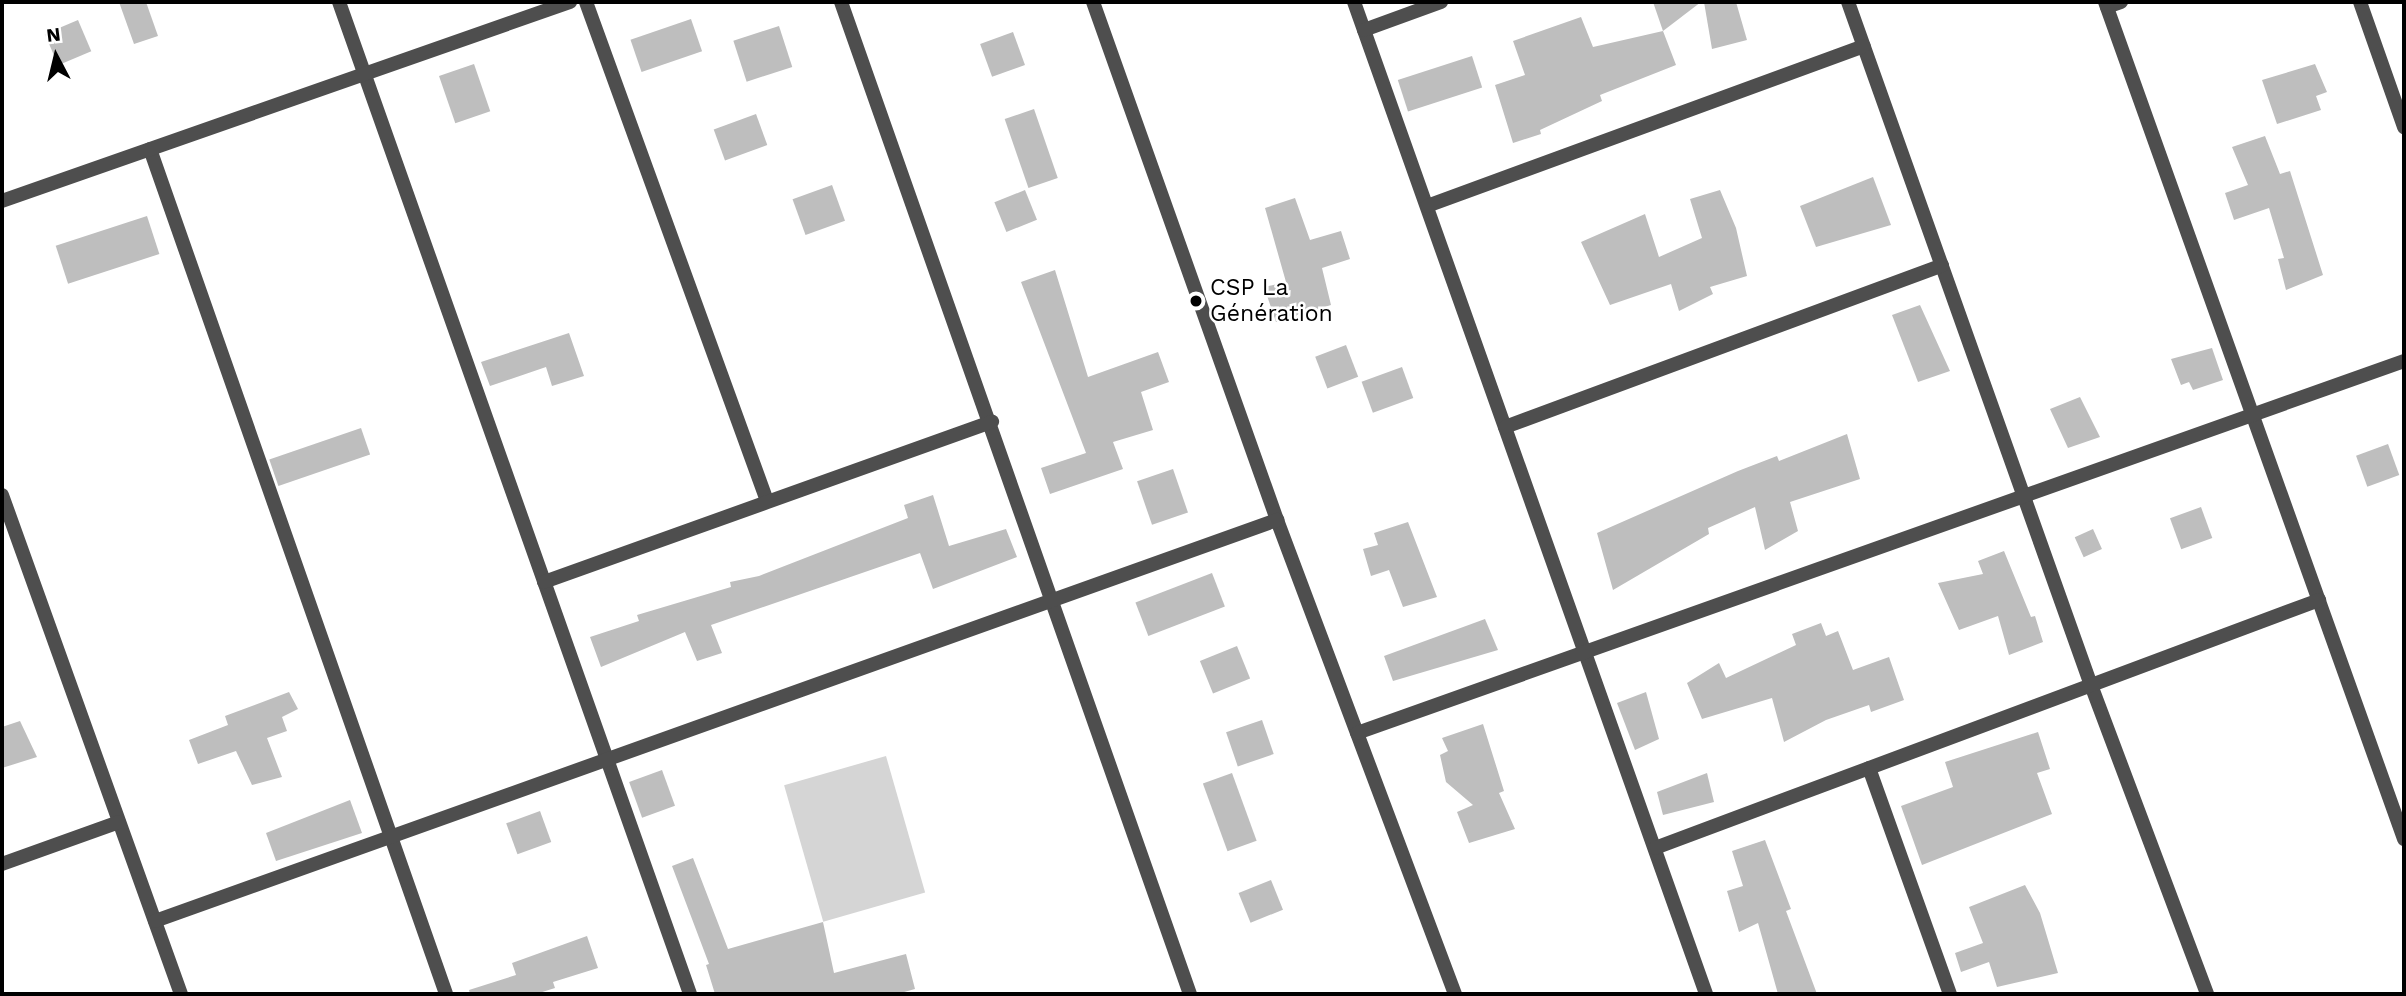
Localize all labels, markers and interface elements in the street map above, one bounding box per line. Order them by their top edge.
north arrow [21,21,91,91]
text: N [45,22,62,47]
place label: CSP La Génération [1210,274,1333,328]
marker: CSP La Génération [1188,293,1204,309]

